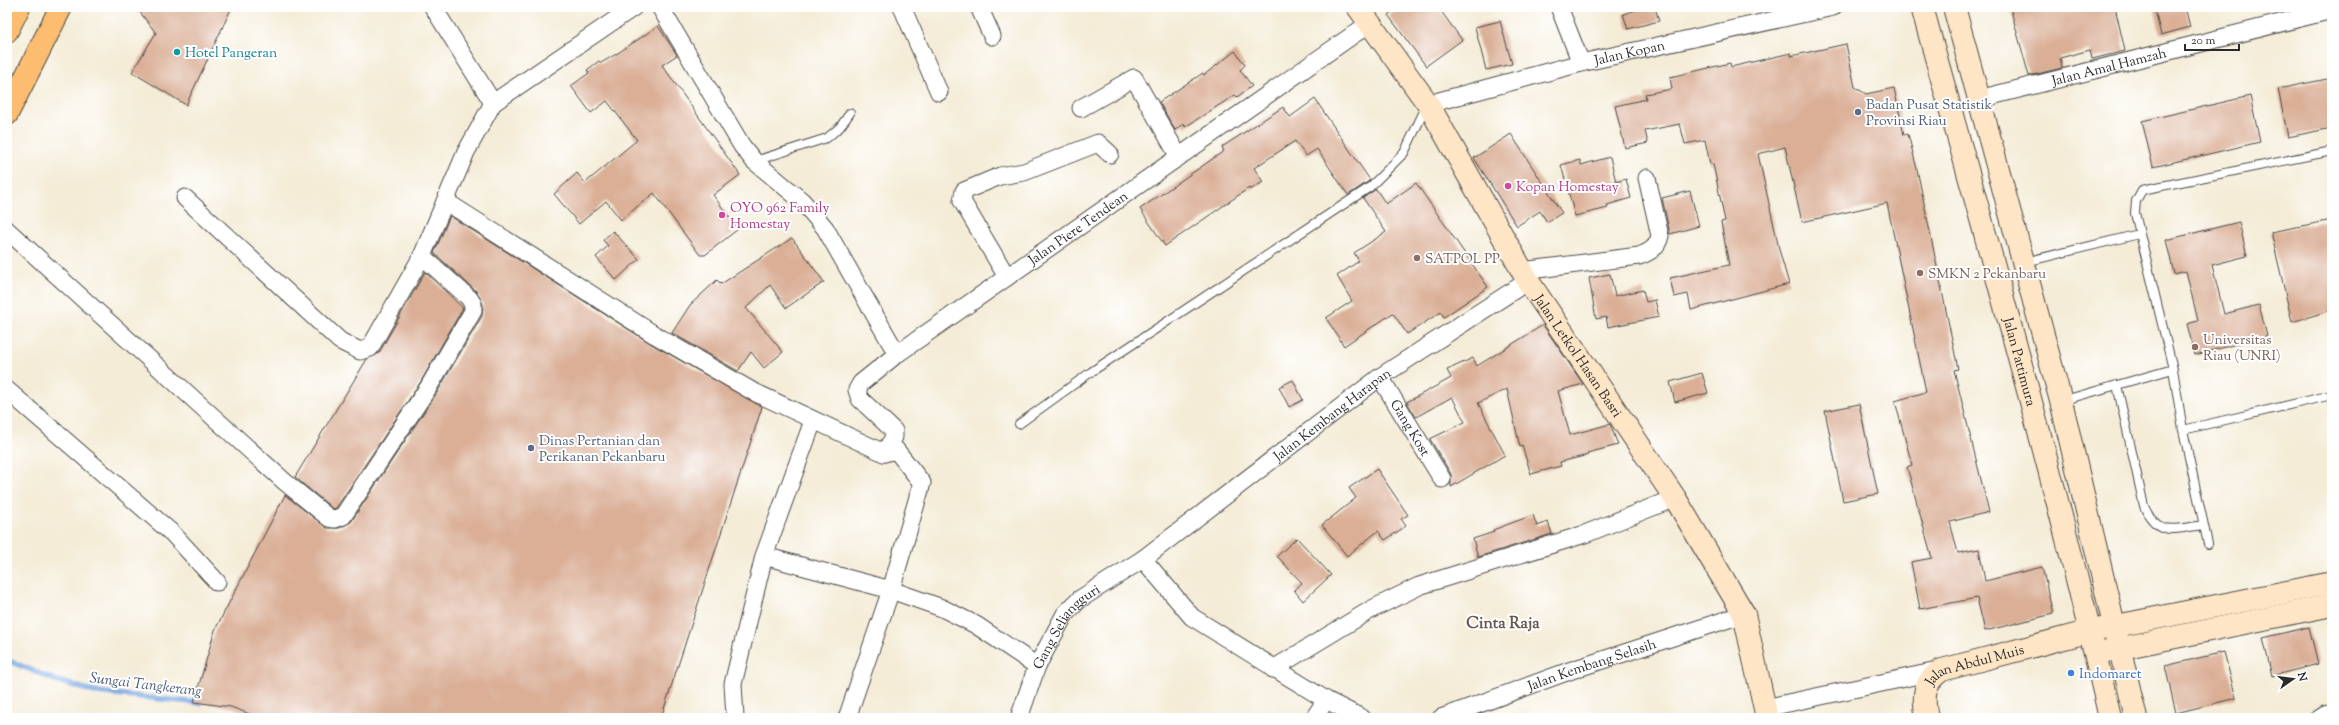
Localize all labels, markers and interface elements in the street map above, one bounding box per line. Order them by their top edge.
scale bar [2185,26,2239,52]
text: 20 m [2191,32,2216,50]
street label: Jalan Kopan [1592,37,1667,72]
place label: Hotel Pangeran [185,44,277,64]
street label: Jalan Amal Hamzah [2049,44,2169,92]
marker: Hotel Pangeran [172,47,182,57]
place label: Badan Pusat Statistik Provinsi Riau [1866,96,1993,132]
marker: Badan Pusat Statistik Provinsi Riau [1853,107,1863,117]
place label: Kopan Homestay [1516,178,1619,198]
marker: Kopan Homestay [1503,181,1513,191]
street label: Jalan Piere Tendean [1024,187,1133,272]
place label: OYO 962 Family Homestay [730,199,829,235]
marker: OYO 962 Family Homestay [717,210,727,220]
place label: SATPOL PP [1425,250,1500,270]
marker: SATPOL PP [1412,253,1422,263]
place label: SMKN 2 Pekanbaru [1928,265,2046,285]
marker: SMKN 2 Pekanbaru [1915,268,1925,278]
street label: Jalan Letkol Hasan Basri [1527,290,1626,422]
street label: Jalan Pattimura [1996,315,2040,409]
place label: Universitas Riau (UNRI) [2203,331,2281,367]
marker: Universitas Riau (UNRI) [2190,342,2200,352]
street label: Jalan Kembang Harapan [1269,364,1396,468]
street label: Gang Kost [1384,396,1434,461]
place label: Dinas Pertanian dan Perikanan Pekanbaru [539,432,665,468]
marker: Dinas Pertanian dan Perikanan Pekanbaru [526,443,536,453]
street label: Gang Seliangguri [1029,581,1105,674]
district label: Cinta Raja [1466,613,1540,636]
street label: Jalan Kembang Selasih [1524,635,1659,698]
street label: Jalan Abdul Muis [1921,641,2027,691]
north arrow [2273,659,2313,699]
place label: Indomaret [2079,665,2142,685]
water label: Sungai Tangkerang [88,668,204,703]
marker: Indomaret [2066,668,2076,678]
text: N [2293,670,2311,683]

